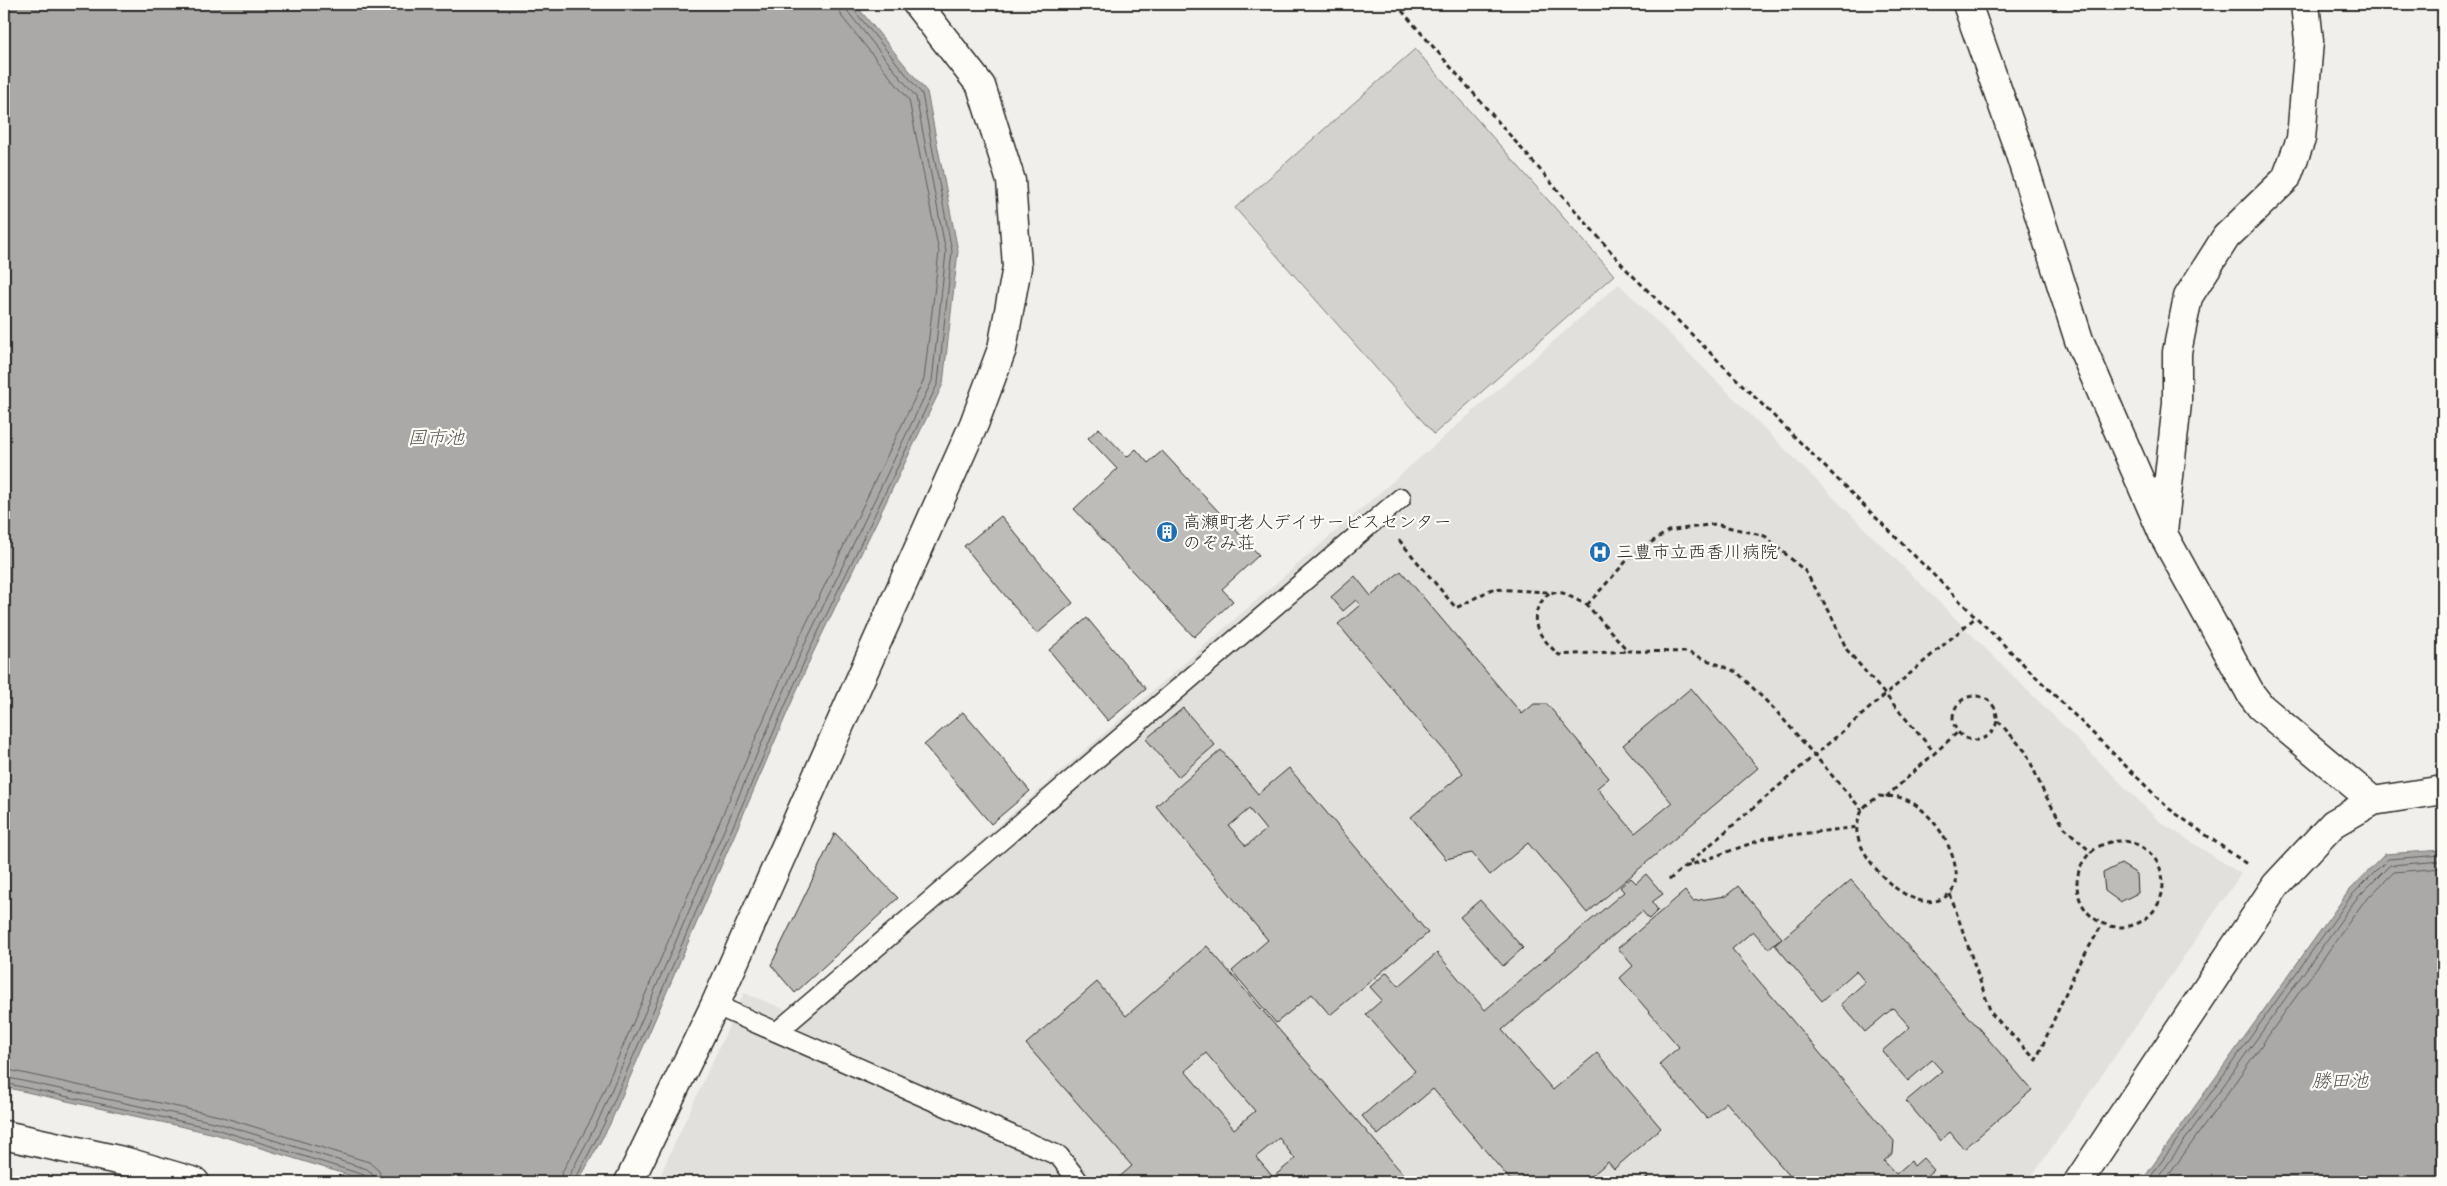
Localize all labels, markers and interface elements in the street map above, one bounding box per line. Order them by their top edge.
water label: 国市池 [407,422,465,450]
place label: 高瀬町老人デイサービスセンター のぞみ荘 [1183,507,1452,555]
building icon: 高瀬町老人デイサービスセンター のぞみ荘 [1155,520,1179,544]
place label: 三豊市立西香川病院 [1616,537,1778,564]
hospital icon: 三豊市立西香川病院 [1588,540,1612,564]
water label: 勝田池 [2311,1065,2369,1093]

